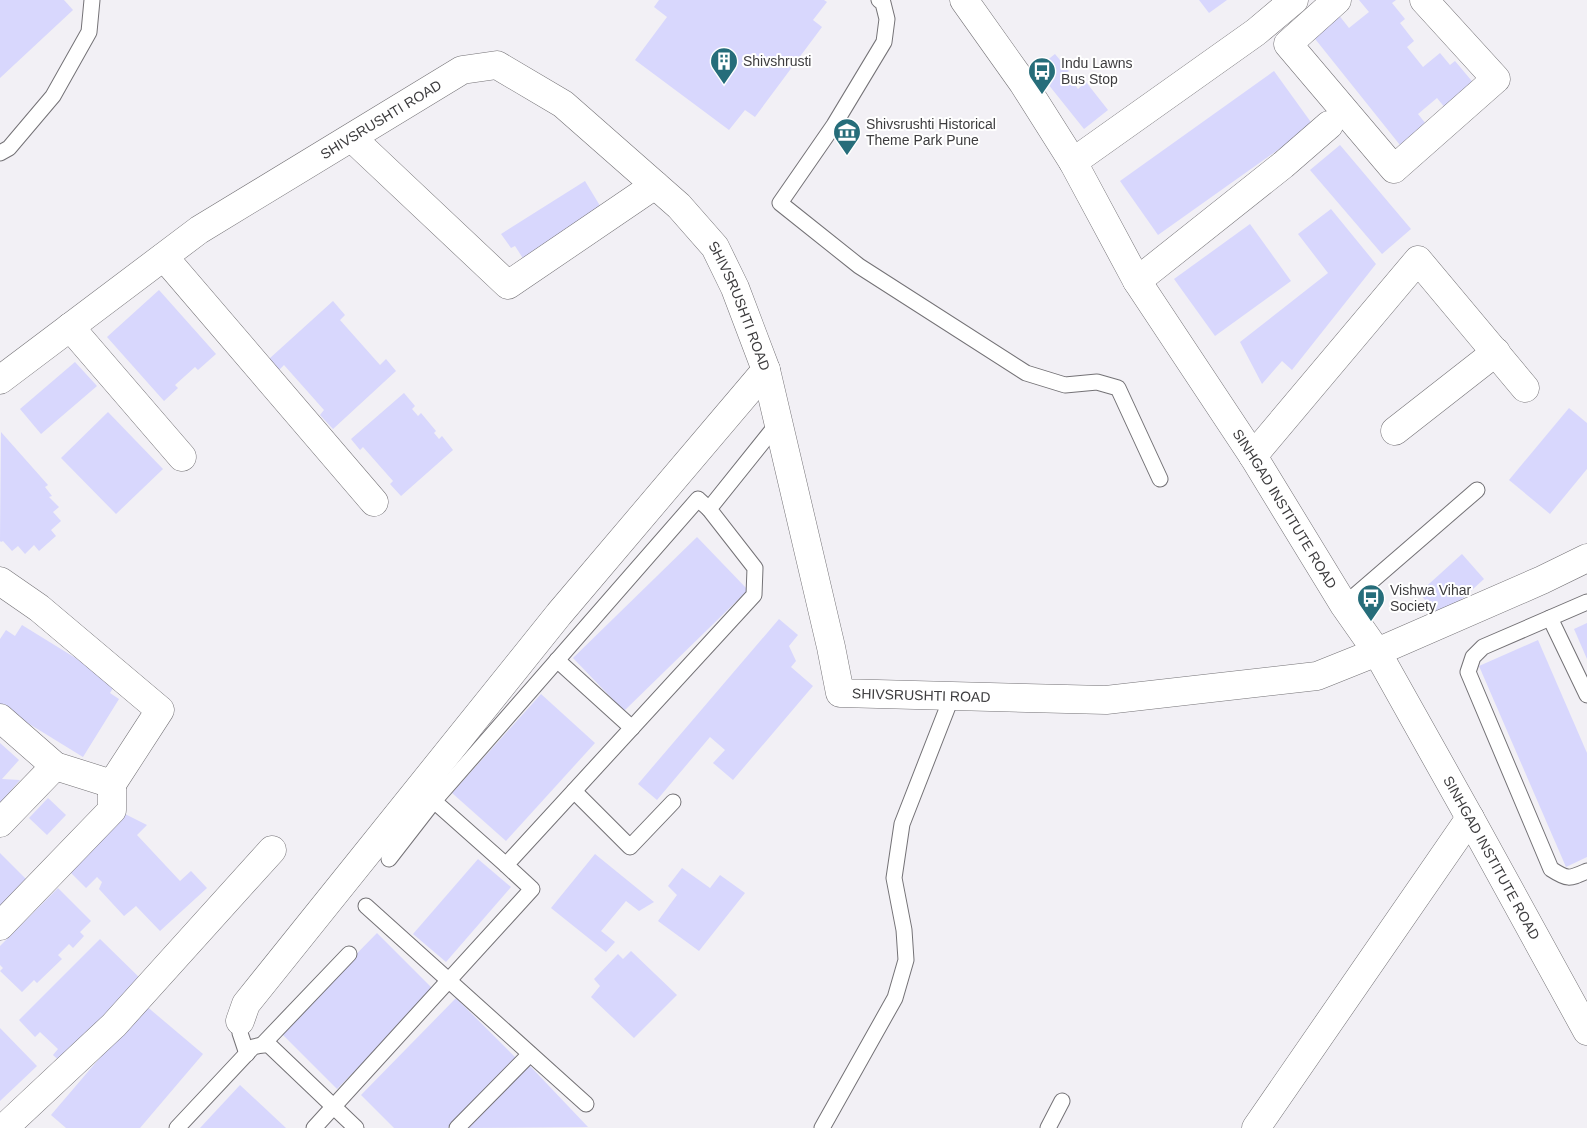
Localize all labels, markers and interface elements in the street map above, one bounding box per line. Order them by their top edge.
building icon: Shivshrusti [709,46,739,85]
place label: Shivshrusti [743,53,811,69]
place label: Indu Lawns Bus Stop [1061,55,1133,87]
bus stop icon: Indu Lawns Bus Stop [1027,56,1057,95]
street label: SHIVSRUSHTI ROAD [317,77,444,162]
place label: Shivsrushti Historical Theme Park Pune [866,116,996,148]
museum icon: Shivsrushti Historical Theme Park Pune [832,117,862,156]
street label: SHIVSRUSHTI ROAD [705,238,773,373]
street label: SINHGAD INSTITUTE ROAD [1229,426,1340,591]
place label: Vishwa Vihar Society [1390,582,1472,614]
bus stop icon: Vishwa Vihar Society [1356,583,1386,622]
street label: SHIVSRUSHTI ROAD [852,685,991,705]
street label: SINHGAD INSTITUTE ROAD [1440,773,1543,942]

